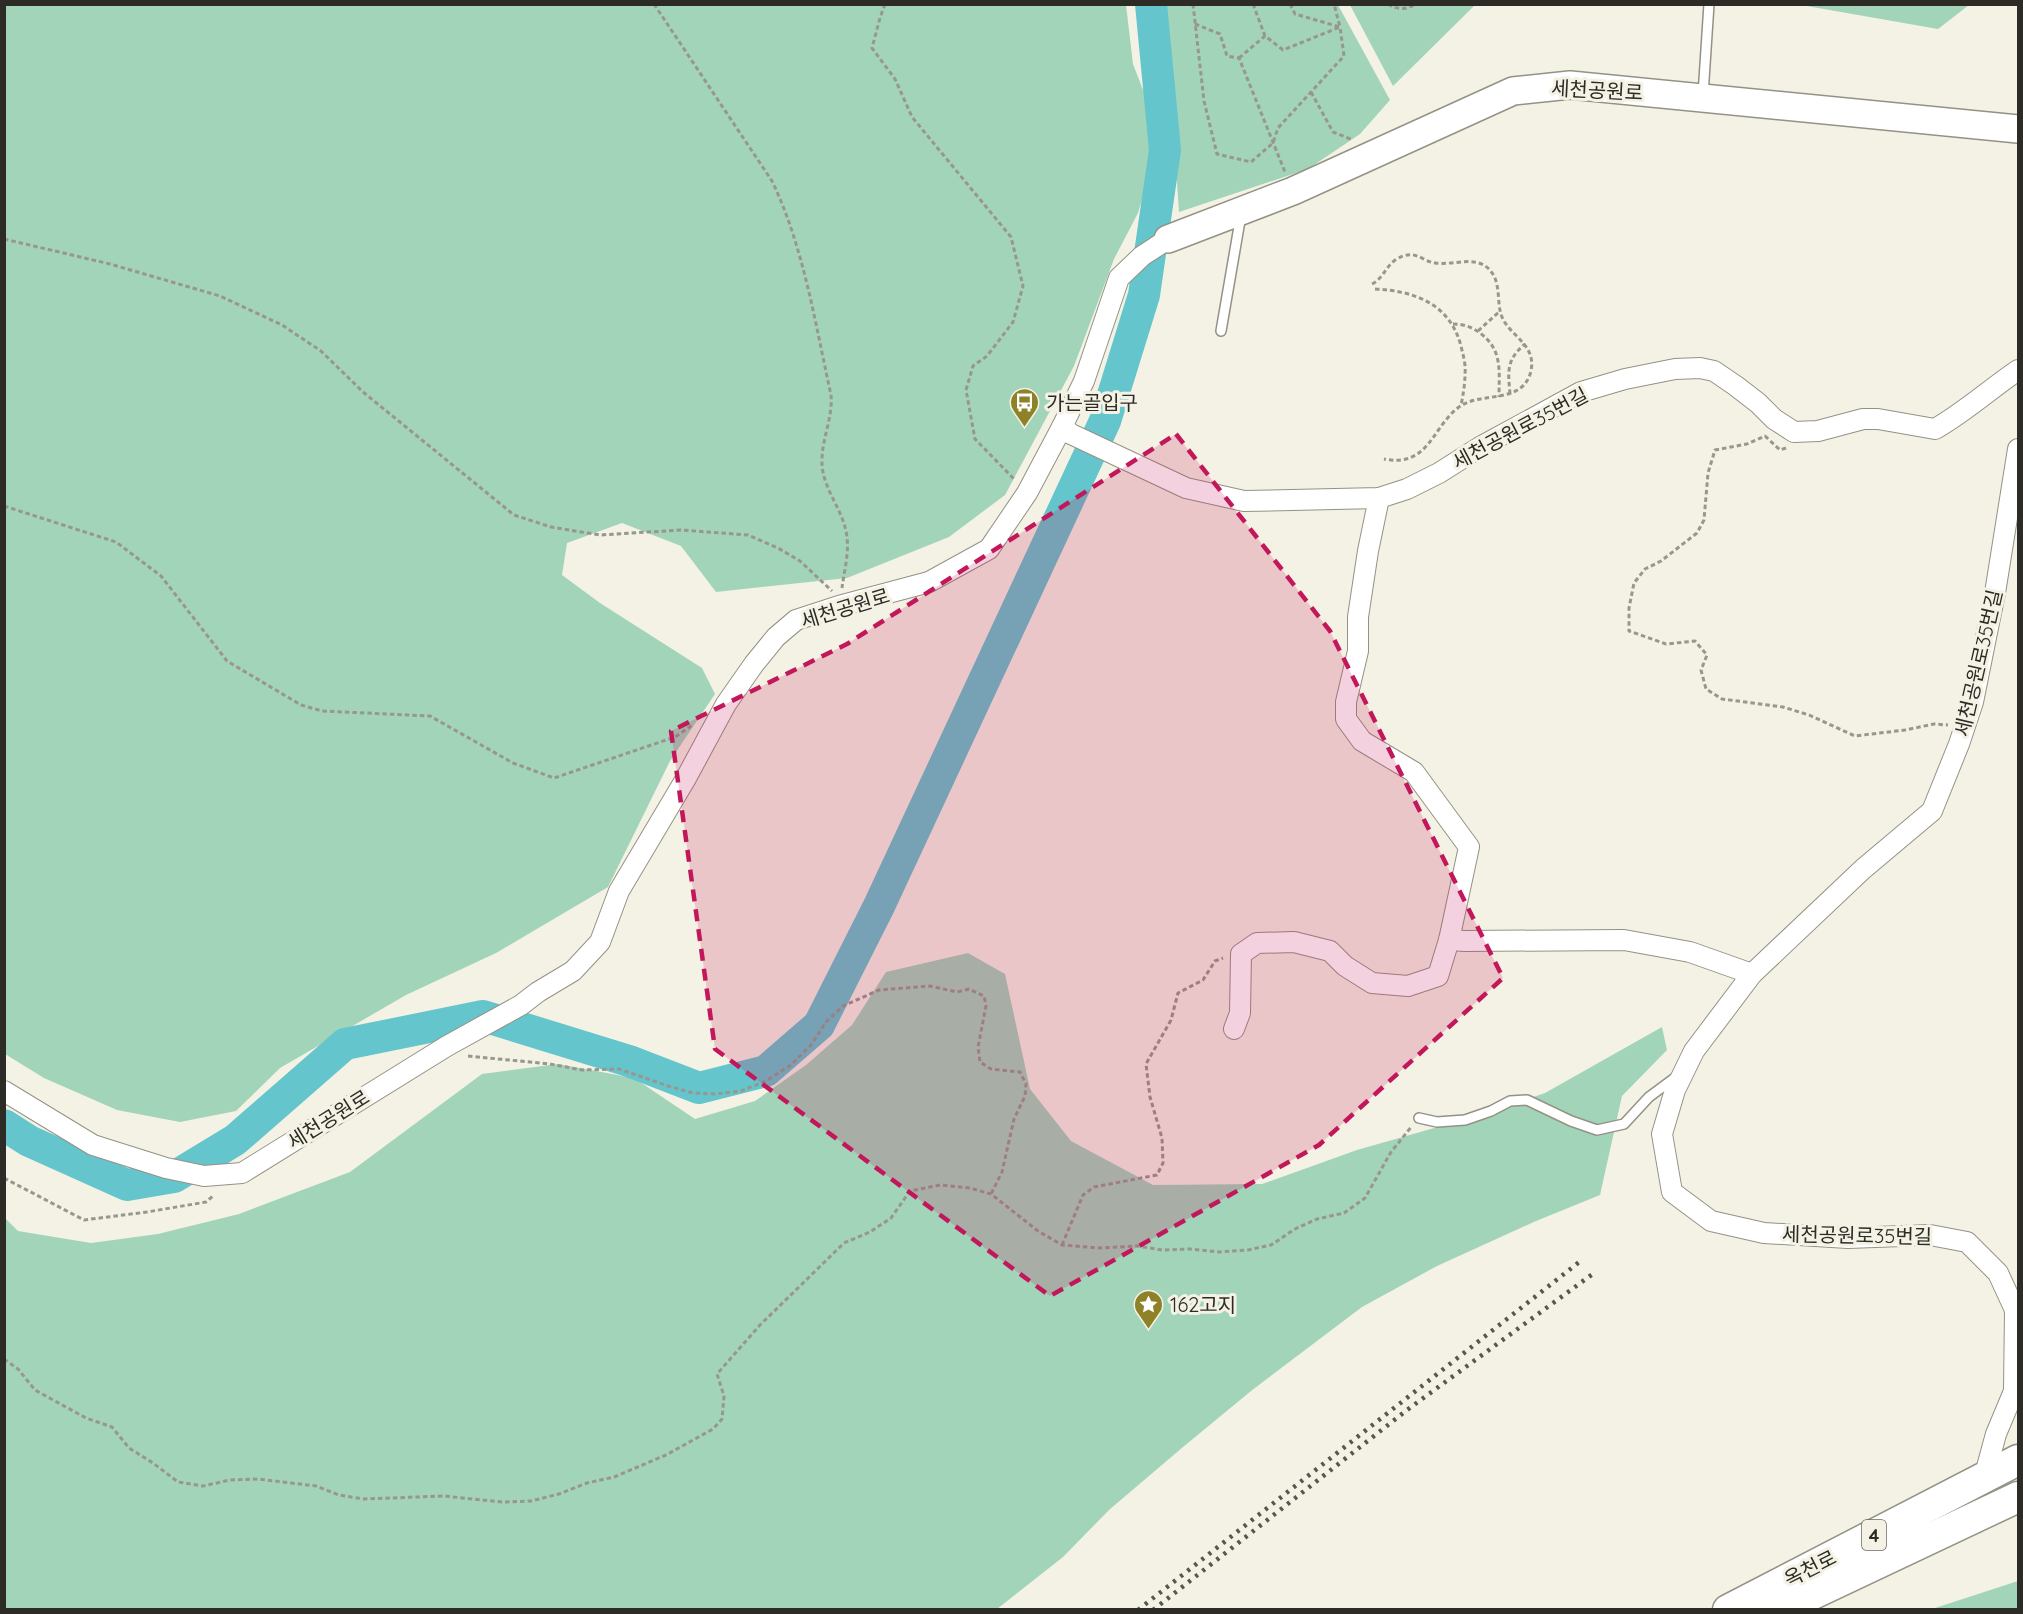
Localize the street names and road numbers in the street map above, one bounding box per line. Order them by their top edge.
street label: 세천공원로 [1550,75,1644,105]
street label: 세천공원로35번길 [1448,382,1592,474]
street label: 세천공원로 [797,583,893,633]
street label: 세천공원로35번길 [1949,587,2007,739]
street label: 세천공원로 [282,1084,374,1154]
street label: 세천공원로35번길 [1782,1221,1932,1249]
road number: 4 [1862,1520,1886,1550]
street label: 옥천로 [1780,1544,1840,1592]

